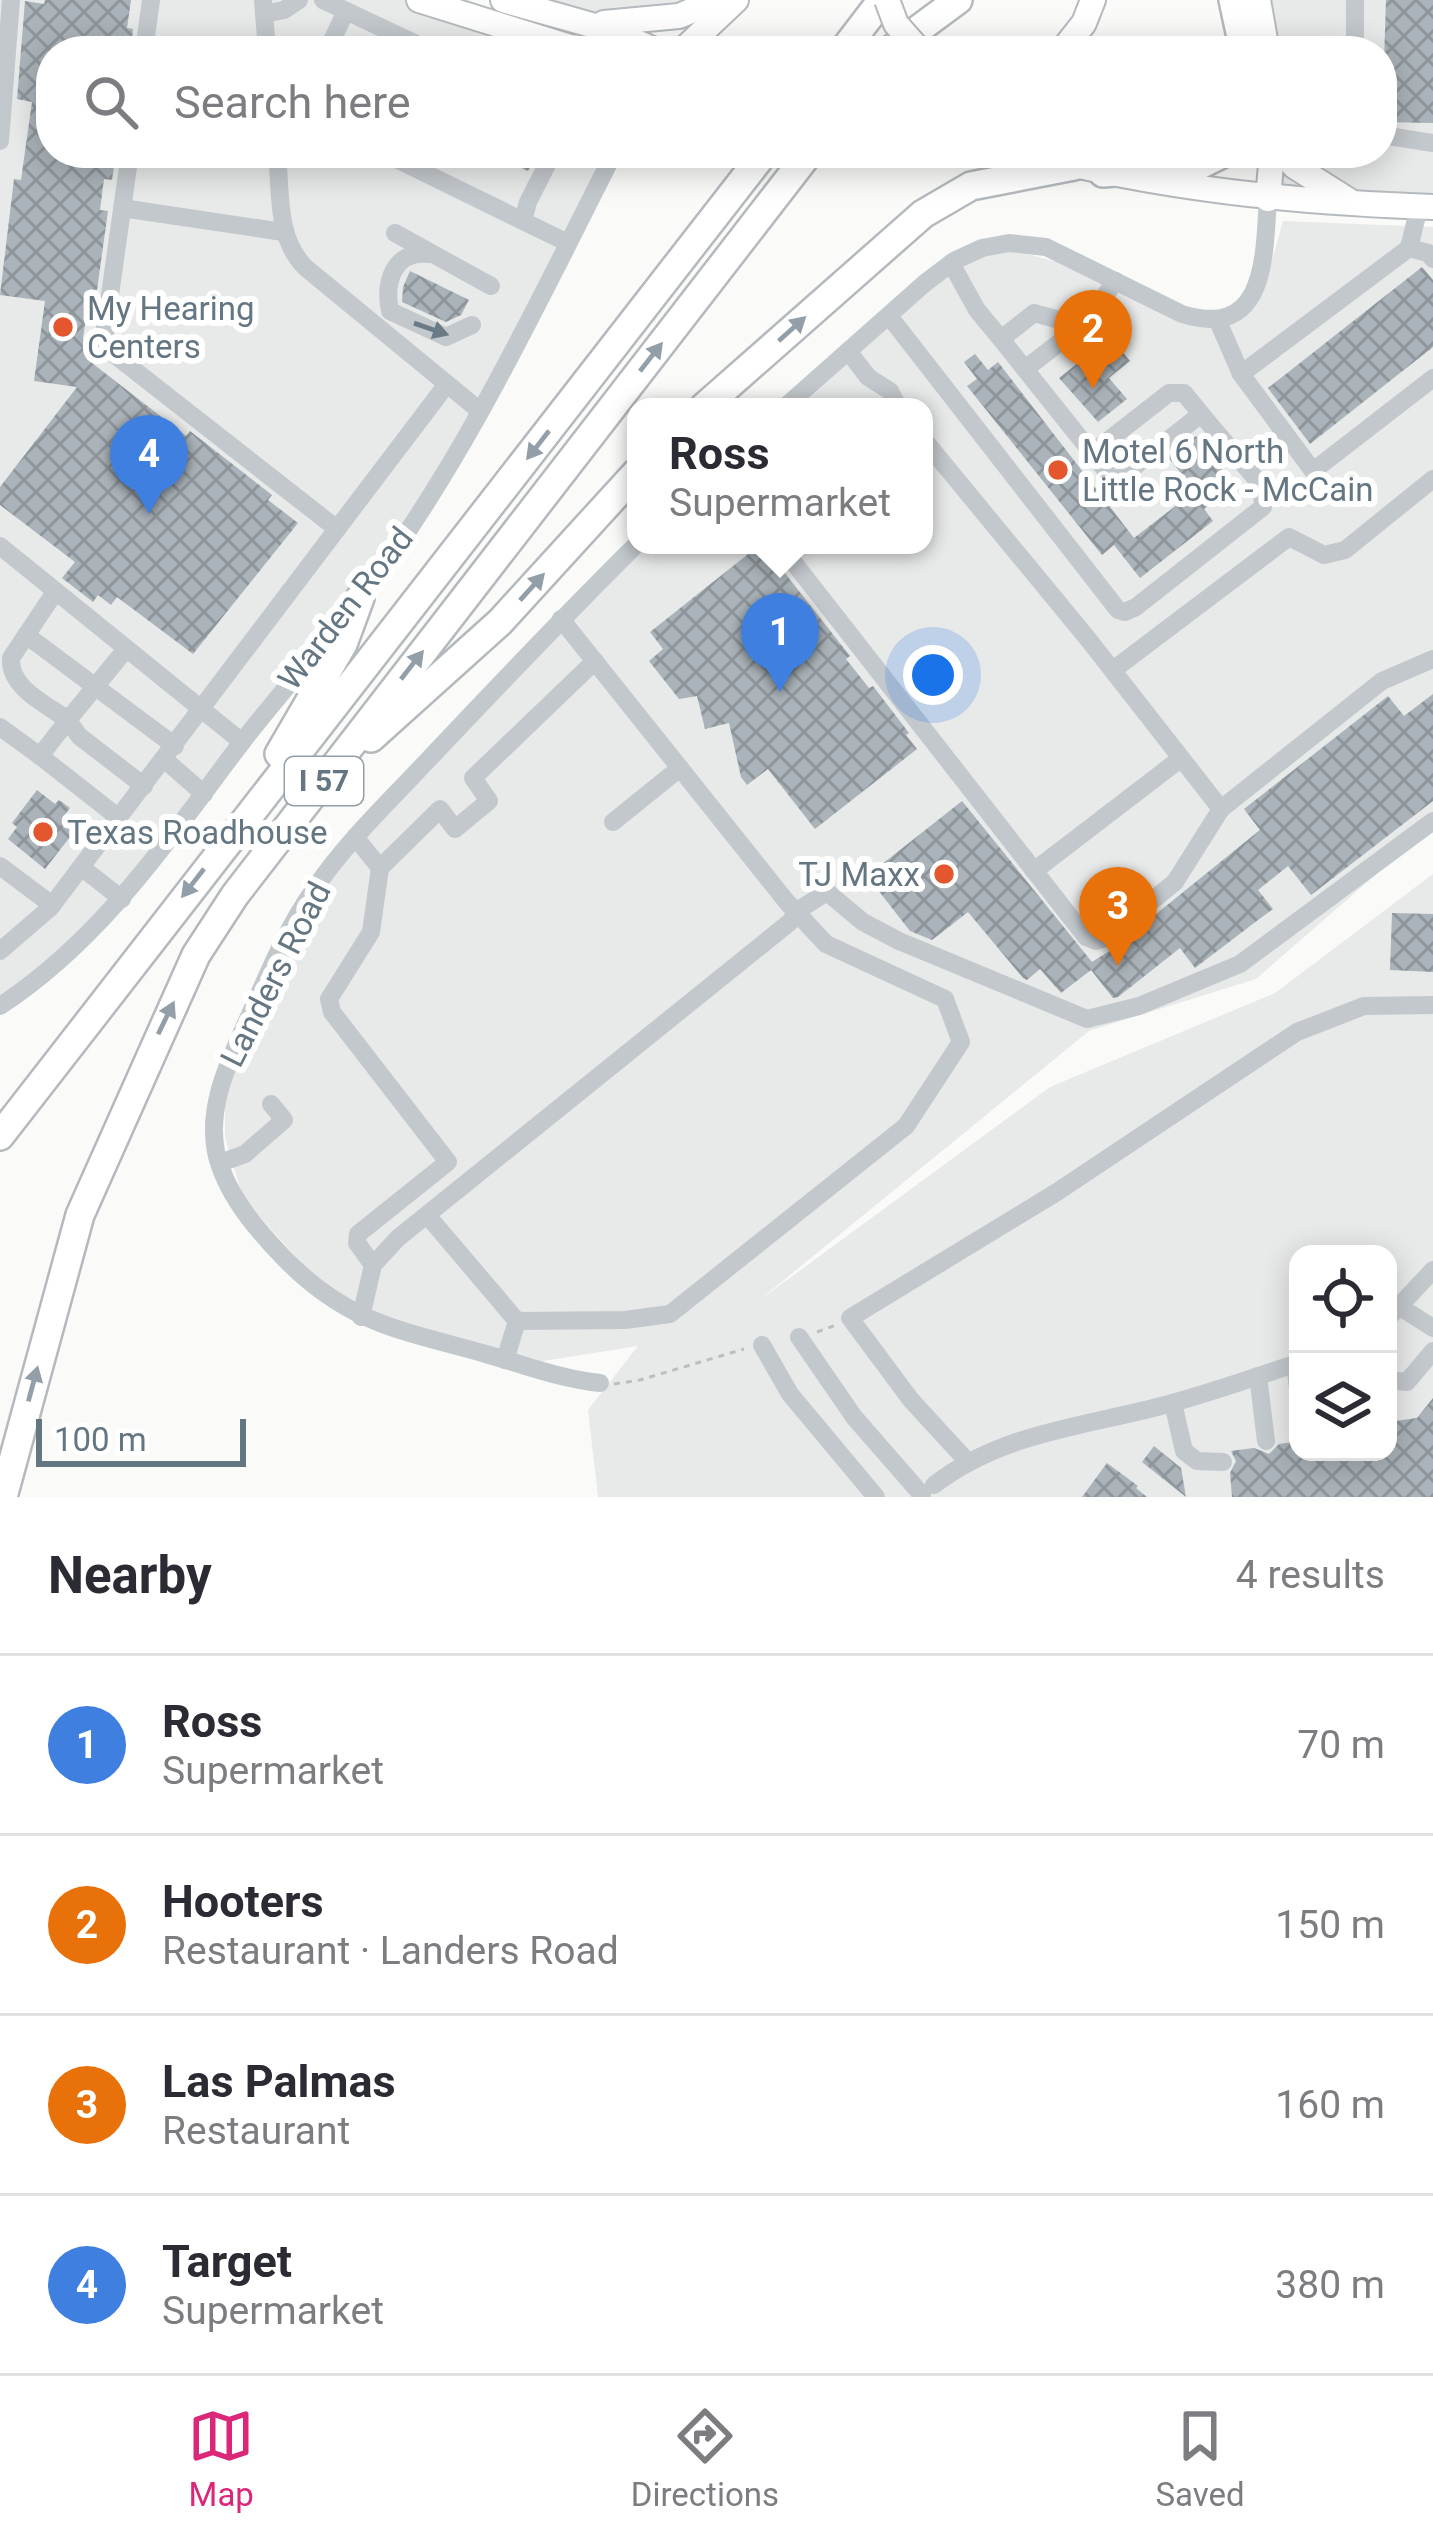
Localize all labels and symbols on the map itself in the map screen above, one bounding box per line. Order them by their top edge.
place label: My Hearing Centers [87,289,255,366]
pin: 2 [1054,290,1132,389]
marker: My Hearing Centers [50,314,76,340]
one-way arrow [777,316,806,343]
one-way arrow [413,321,449,339]
one-way arrow [638,341,663,373]
pin: 4 [110,415,188,514]
one-way arrow [526,429,551,460]
place label: Motel 6 North Little Rock - McCain [1082,432,1374,509]
marker: Motel 6 North Little Rock - McCain [1045,457,1071,483]
street label: Warden Road [270,519,421,697]
one-way arrow [517,573,545,602]
pin: 1 [741,593,819,692]
your location [903,645,963,705]
one-way arrow [399,650,424,681]
road number: I 57 [285,757,363,805]
place label: Texas Roadhouse [67,813,328,852]
marker: Texas Roadhouse [30,819,56,845]
place label: TJ Maxx [798,855,920,894]
marker: TJ Maxx [931,861,957,887]
pin: 3 [1079,867,1157,966]
one-way arrow [181,868,206,899]
street label: Landers Road [212,875,339,1073]
one-way arrow [155,1001,175,1035]
one-way arrow [24,1365,43,1402]
scale bar [36,1413,246,1466]

